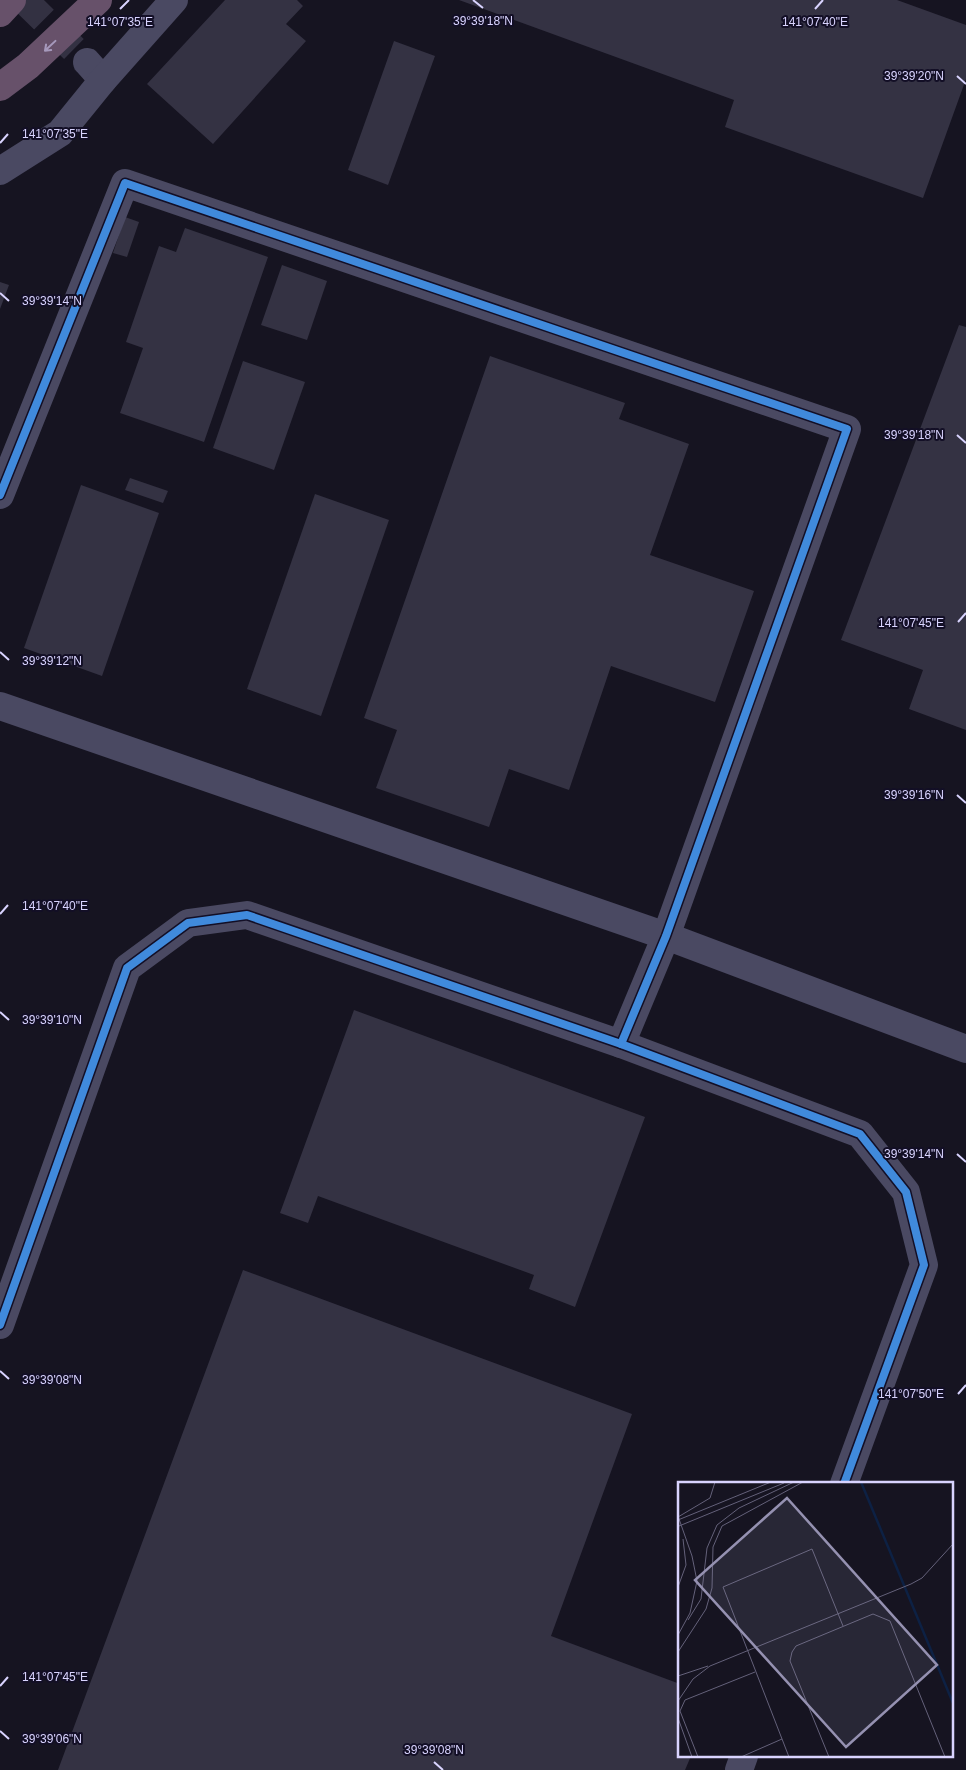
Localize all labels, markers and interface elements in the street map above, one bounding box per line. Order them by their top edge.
text: 39°39'18"N [453,14,513,28]
text: 141°07'35"E [87,15,153,29]
text: 141°07'40"E [782,15,848,29]
one-way arrow [44,40,57,52]
text: 39°39'20"N [884,69,944,83]
text: 141°07'35"E [22,127,88,141]
text: 39°39'14"N [22,294,82,308]
text: 39°39'18"N [884,428,944,442]
text: 141°07'45"E [878,616,944,630]
text: 39°39'12"N [22,654,82,668]
text: 39°39'16"N [884,788,944,802]
text: 141°07'40"E [22,899,88,913]
text: 39°39'10"N [22,1013,82,1027]
text: 39°39'14"N [884,1147,944,1161]
text: 39°39'08"N [22,1373,82,1387]
text: 141°07'50"E [878,1387,944,1401]
inset map [678,1482,954,1758]
text: 141°07'45"E [22,1670,88,1684]
text: 39°39'06"N [22,1732,82,1746]
text: 39°39'08"N [404,1743,464,1757]

